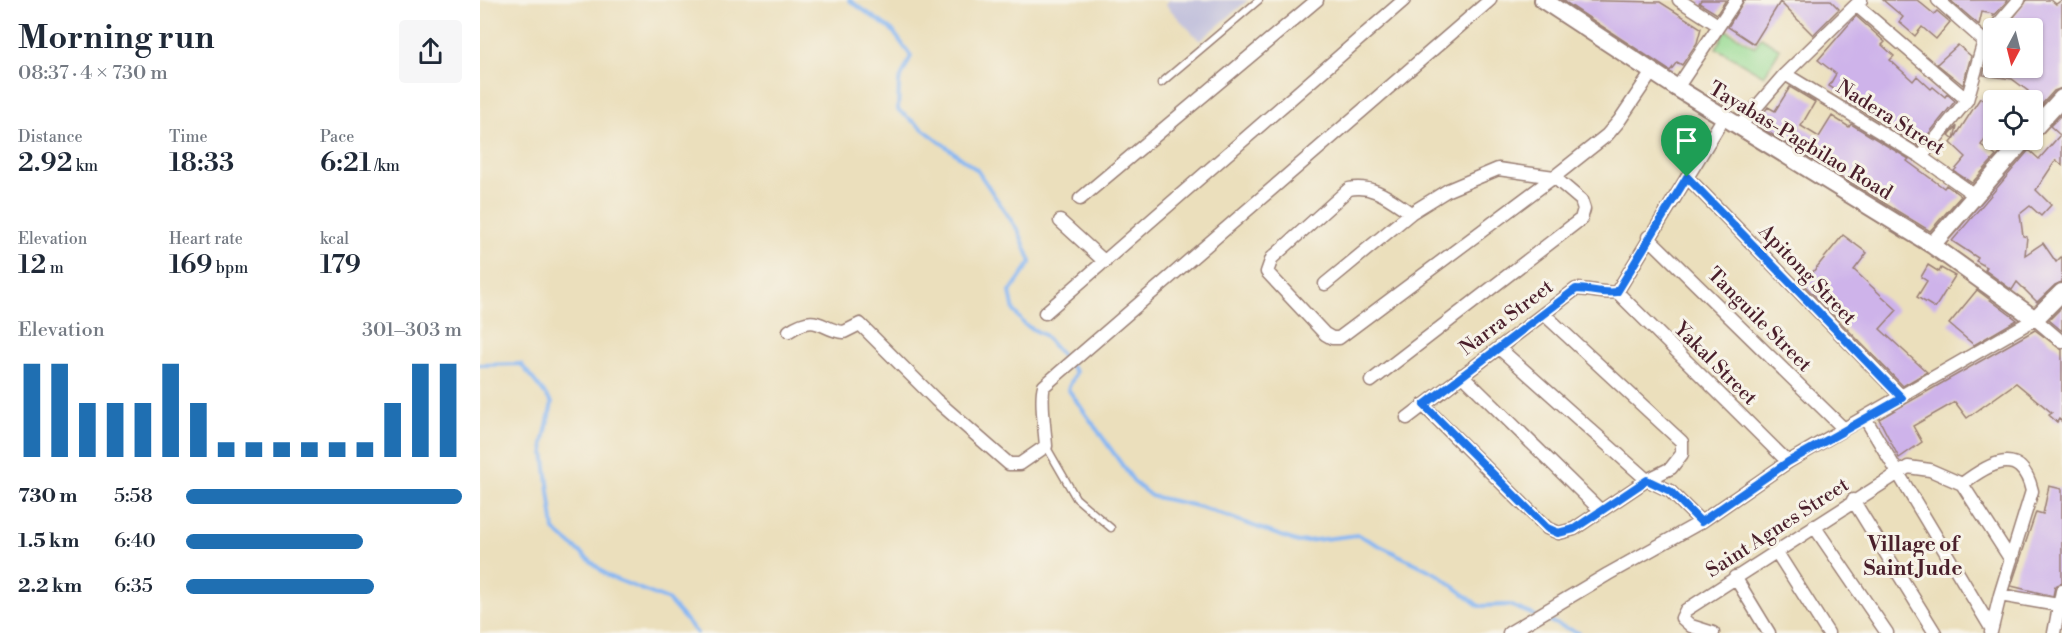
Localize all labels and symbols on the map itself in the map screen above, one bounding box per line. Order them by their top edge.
north arrow [1983,18,2043,78]
street label: Nadera Street [1831,75,1949,162]
street label: Tayabas-Pagbilao Road [1704,77,1897,206]
pin [1661,115,1712,177]
street label: Apitong Street [1752,219,1861,331]
street label: Tanguile Street [1701,263,1816,378]
street label: Narra Street [1455,275,1559,362]
street label: Yakal Street [1667,316,1762,411]
street label: Saint Agnes Street [1702,473,1854,584]
district label: Village of Saint Jude [1863,532,1963,582]

